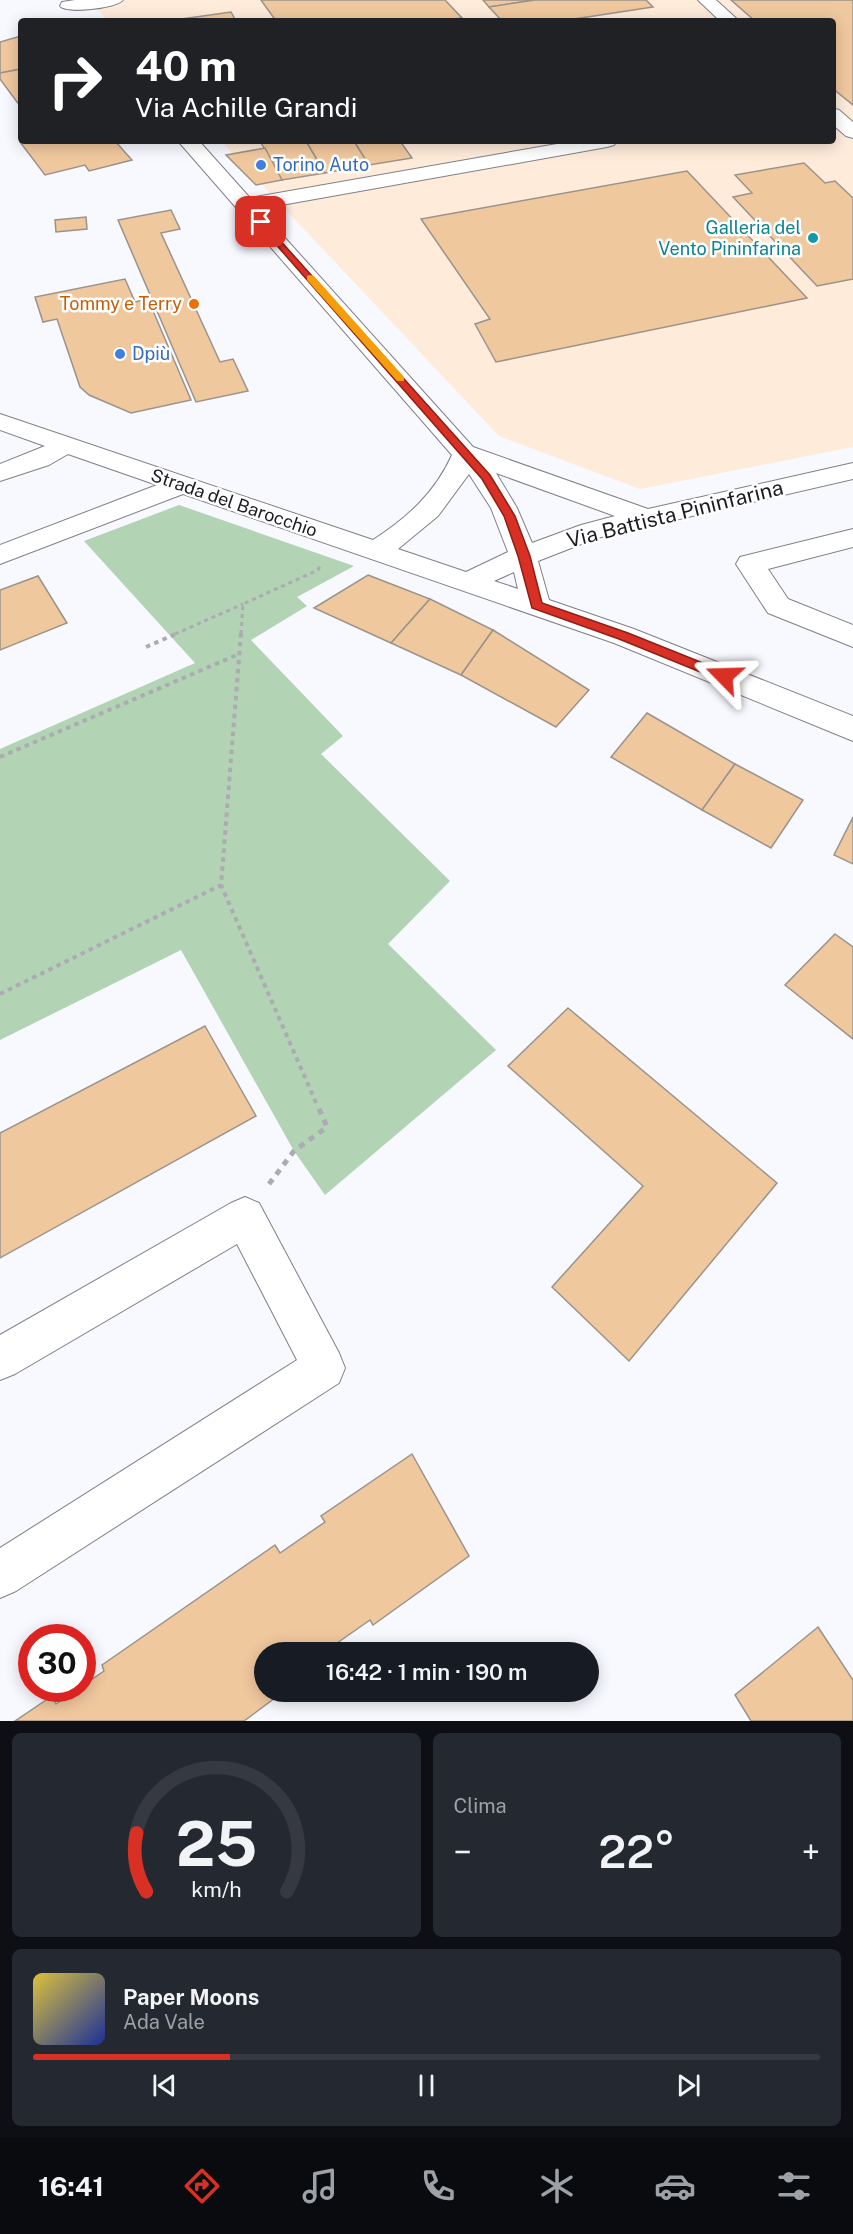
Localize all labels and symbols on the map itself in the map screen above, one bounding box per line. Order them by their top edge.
place label: Torino Auto [273,154,369,175]
marker: Torino Auto [254,158,268,172]
pin [235,196,286,247]
place label: Galleria del Vento Pininfarina [658,217,801,259]
marker: Galleria del Vento Pininfarina [806,231,820,245]
place label: Tommy e Terry [60,293,182,314]
marker: Tommy e Terry [187,297,201,311]
place label: Dpiù [132,343,170,364]
marker: Dpiù [113,347,127,361]
street label: Strada del Barocchio [148,464,320,541]
street label: Via Battista Pininfarina [564,475,786,553]
position arrow [692,644,756,708]
speed limit sign: 30 [18,1624,96,1702]

